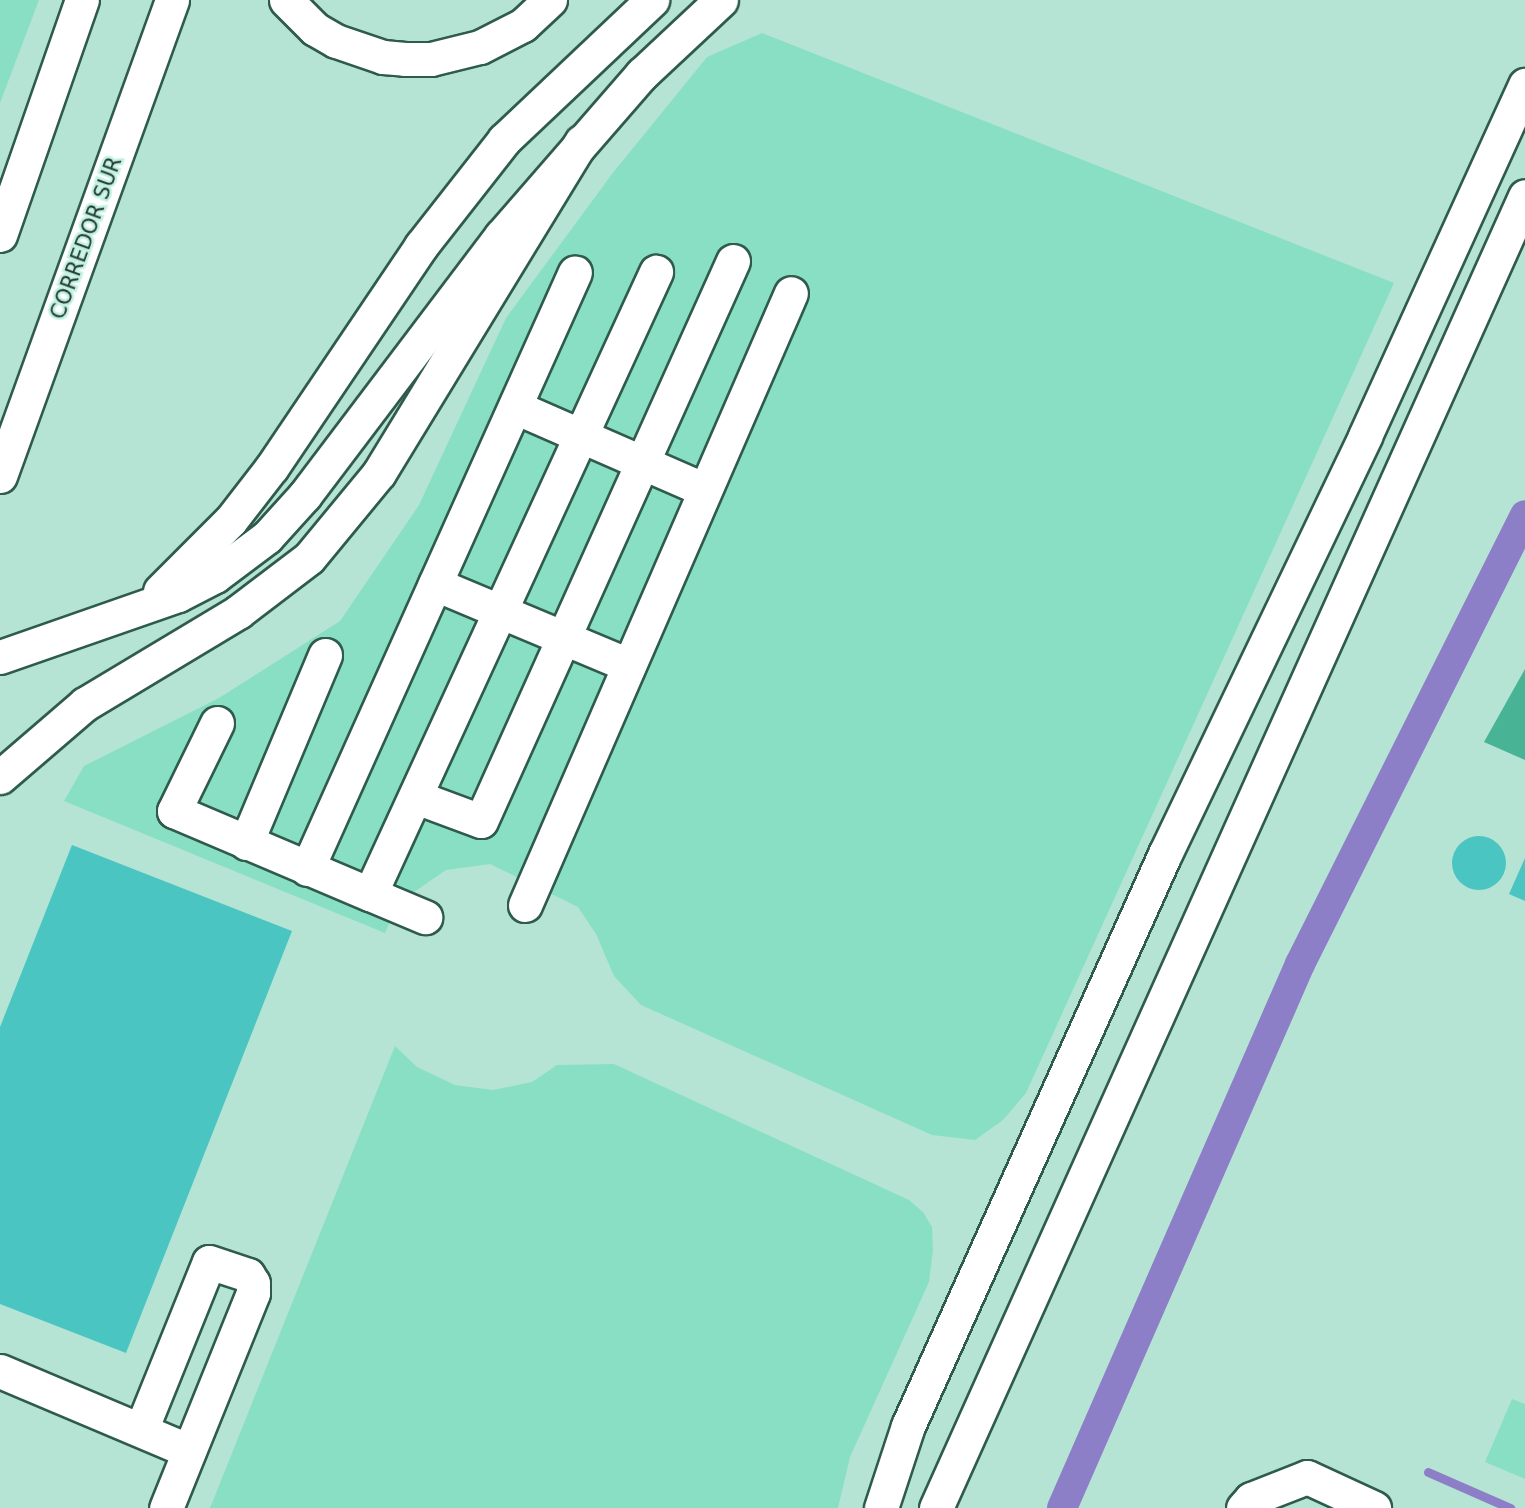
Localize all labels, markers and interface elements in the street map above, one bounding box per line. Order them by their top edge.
street label: CORREDOR SUR [45,153,127,323]

